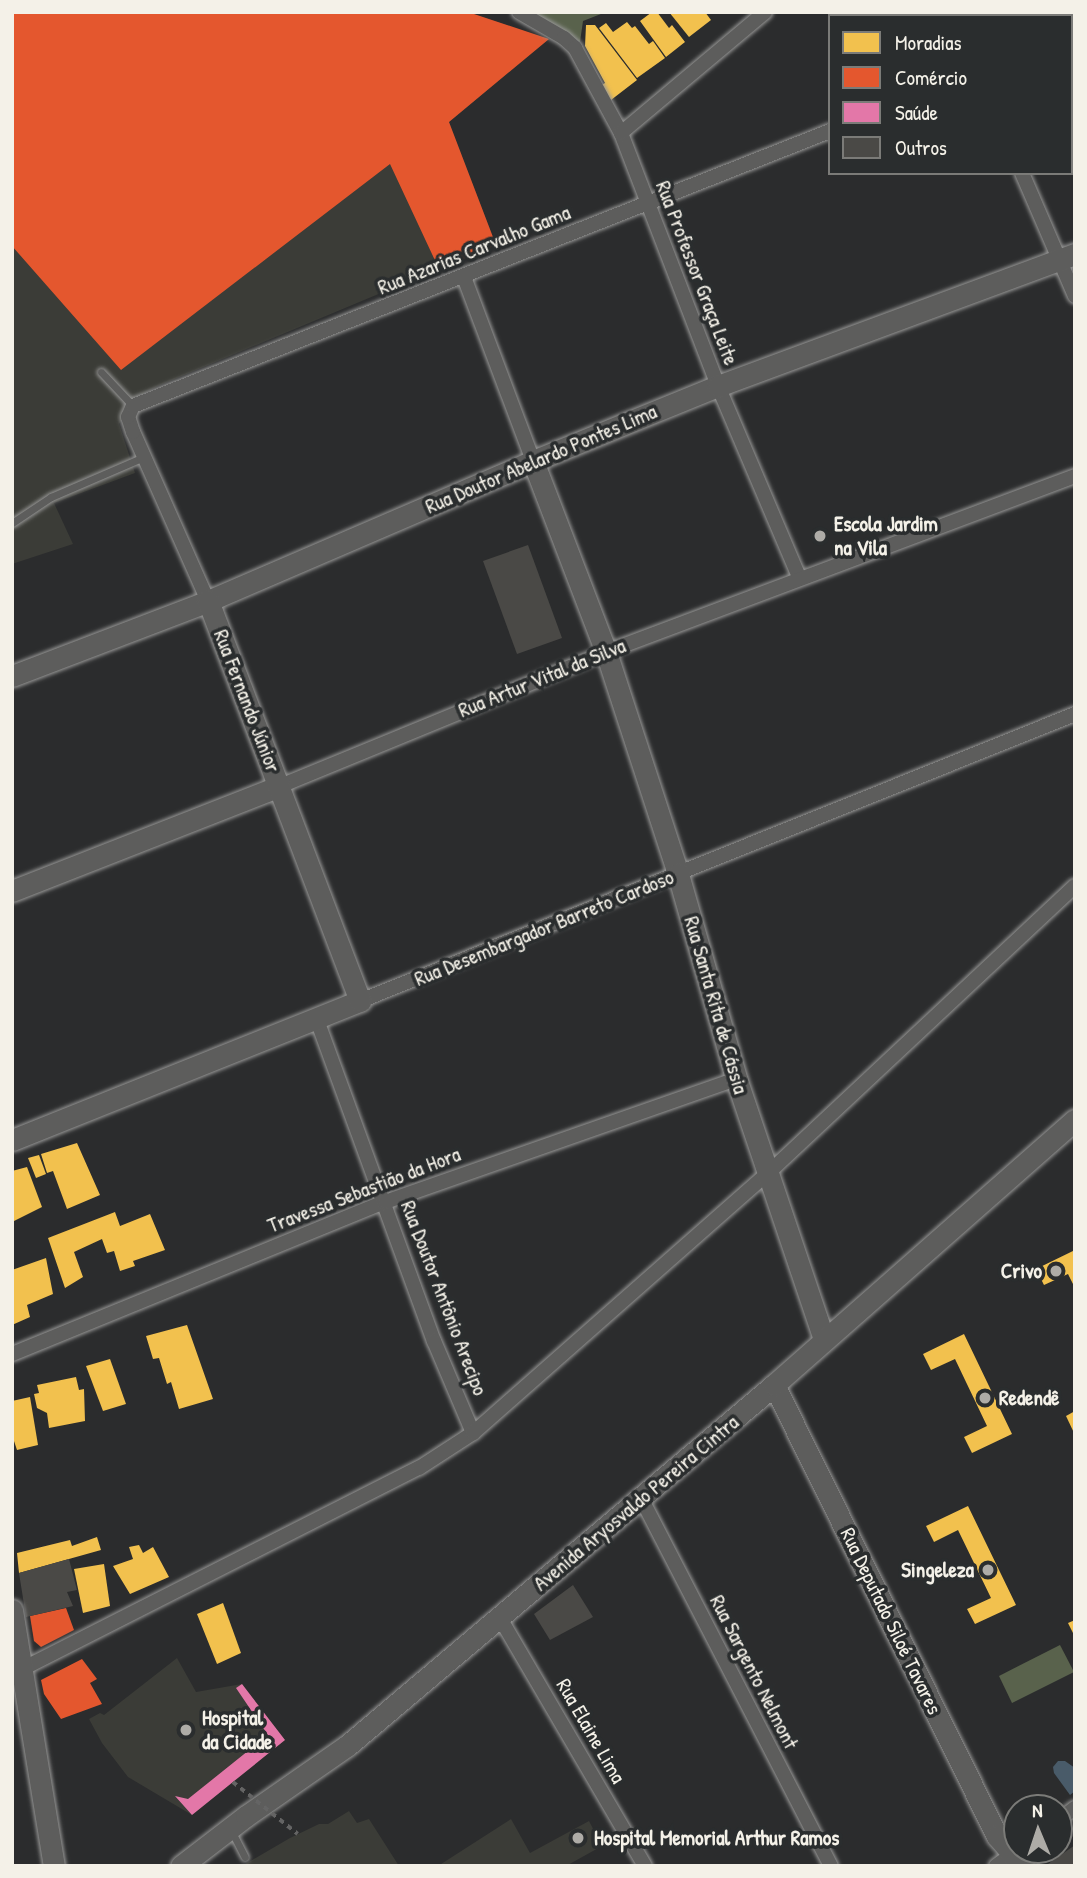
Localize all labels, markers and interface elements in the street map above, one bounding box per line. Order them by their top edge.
legend [828,14,1073,175]
text: Moradias [895,28,962,57]
text: Comércio [895,63,967,92]
text: Saúde [895,98,938,127]
text: Outros [895,133,947,162]
street label: Rua Professor Graça Leite [650,177,744,369]
street label: Rua Azarias Carvalho Gama [374,200,574,300]
street label: Rua Doutor Abelardo Pontes Lima [422,399,660,519]
place label: Escola Jardim na Vila [834,511,938,561]
marker: Escola Jardim na Vila [812,528,828,544]
street label: Rua Fernando Júnior [208,626,286,776]
street label: Rua Artur Vital da Silva [455,633,629,723]
street label: Rua Desembargador Barreto Cardoso [411,864,677,992]
street label: Rua Santa Rita de Cássia [679,913,753,1097]
street label: Travessa Sebastião da Hora [264,1142,464,1238]
street label: Rua Doutor Antônio Arecipo [395,1197,493,1399]
place label: Crivo [1001,1258,1042,1284]
marker: Crivo [1048,1263,1064,1279]
place label: Redendê [999,1385,1059,1411]
marker: Redendê [977,1390,993,1406]
street label: Avenida Aryosvaldo Pereira Cintra [528,1410,744,1596]
street label: Rua Deputado Siloé Tavares [835,1524,947,1718]
place label: Singeleza [901,1557,974,1583]
marker: Singeleza [980,1562,996,1578]
street label: Rua Sargento Nelmont [704,1591,804,1753]
street label: Rua Elaine Lima [551,1674,631,1788]
place label: Hospital da Cidade [202,1705,272,1755]
marker: Hospital da Cidade [176,1720,196,1740]
north arrow [1003,1794,1073,1864]
text: N [1032,1797,1043,1823]
place label: Hospital Memorial Arthur Ramos [594,1825,839,1851]
marker: Hospital Memorial Arthur Ramos [568,1828,588,1848]

